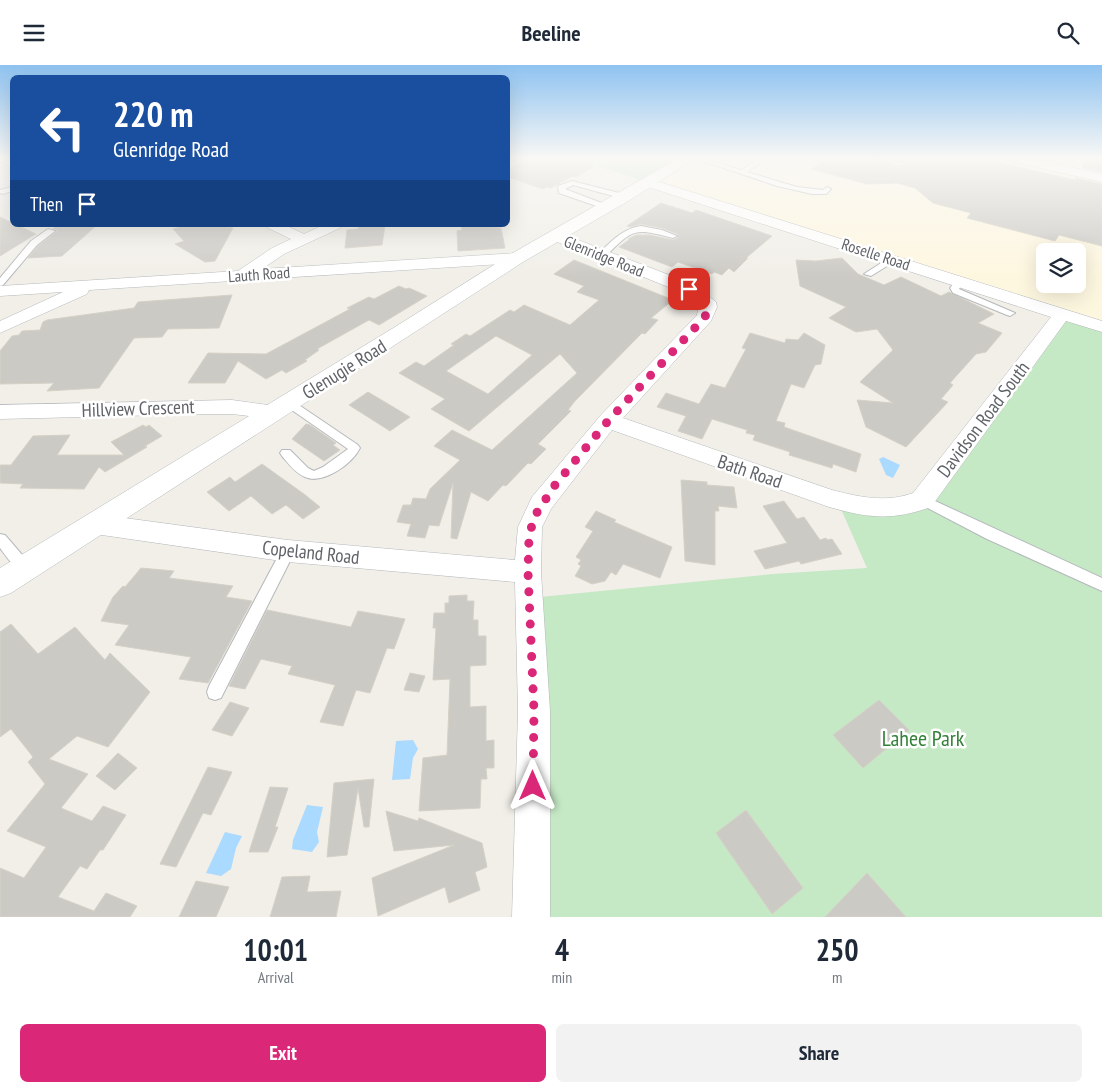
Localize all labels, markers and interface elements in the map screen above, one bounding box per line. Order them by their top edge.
icon: menu [20,19,48,47]
text: Beeline [521,19,581,47]
icon: search [1054,19,1082,47]
text: 220 m [113,91,194,137]
icon: left [30,95,95,160]
text: Glenridge Road [113,135,229,163]
icon: arrive [73,190,101,218]
text: Then [30,192,63,216]
street label: Glenridge Road [561,231,647,281]
street label: Roselle Road [839,234,913,274]
map controls [1036,243,1086,293]
button: layers [1036,243,1086,293]
street label: Lauth Road [227,262,291,286]
pin [668,268,710,310]
icon: arrive [675,275,703,303]
street label: Glenugie Road [297,334,391,404]
street label: Davidson Road South [932,356,1034,482]
street label: Hillview Crescent [81,394,196,422]
street label: Bath Road [715,449,785,493]
street label: Copeland Road [261,535,361,569]
park label: Lahee Park [882,724,965,752]
position arrow [506,759,558,811]
text: 10:01 [243,930,308,969]
text: 4 [555,930,569,969]
text: 250 [816,930,859,969]
text: Arrival [258,967,294,987]
text: min [551,967,572,987]
text: m [832,967,842,987]
button: Exit [20,1024,546,1082]
button: Share [556,1024,1082,1082]

